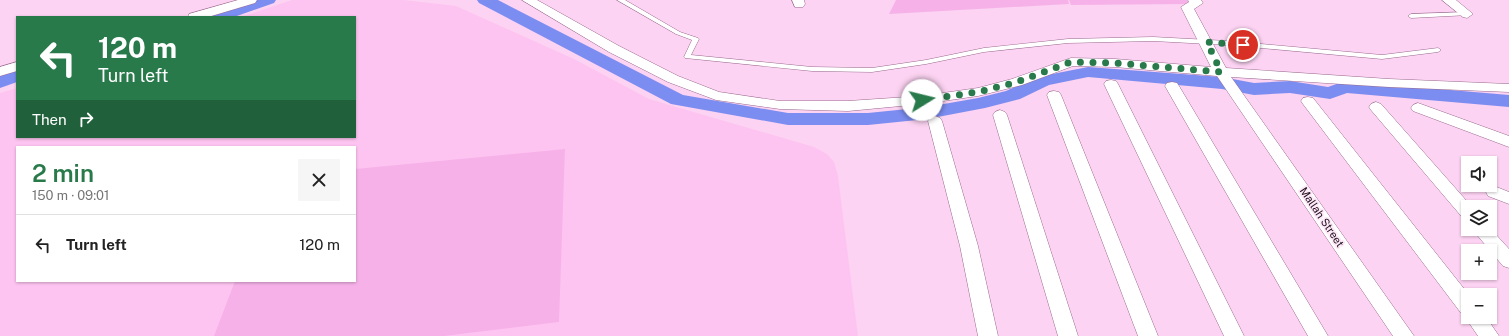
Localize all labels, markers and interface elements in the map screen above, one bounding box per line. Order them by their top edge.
pin [1226,28,1260,62]
text: 120 m [98,31,177,64]
icon: left [32,32,84,84]
icon: arrive [1232,34,1254,56]
text: Turn left [98,65,168,86]
position arrow [901,79,943,121]
icon: right [75,108,97,130]
text: Then [32,111,67,128]
map controls [1461,156,1497,324]
button: sound [1461,156,1497,192]
text: 2 min [32,159,94,187]
button: close [298,159,340,201]
street label: Mallah Street [1298,185,1346,249]
text: 150 m · 09:01 [32,188,109,203]
button: layers [1461,200,1497,236]
icon: left [32,234,54,256]
text: Turn left [66,236,127,253]
text: 120 m [299,236,340,253]
button: + [1461,244,1497,280]
button: − [1461,288,1497,324]

